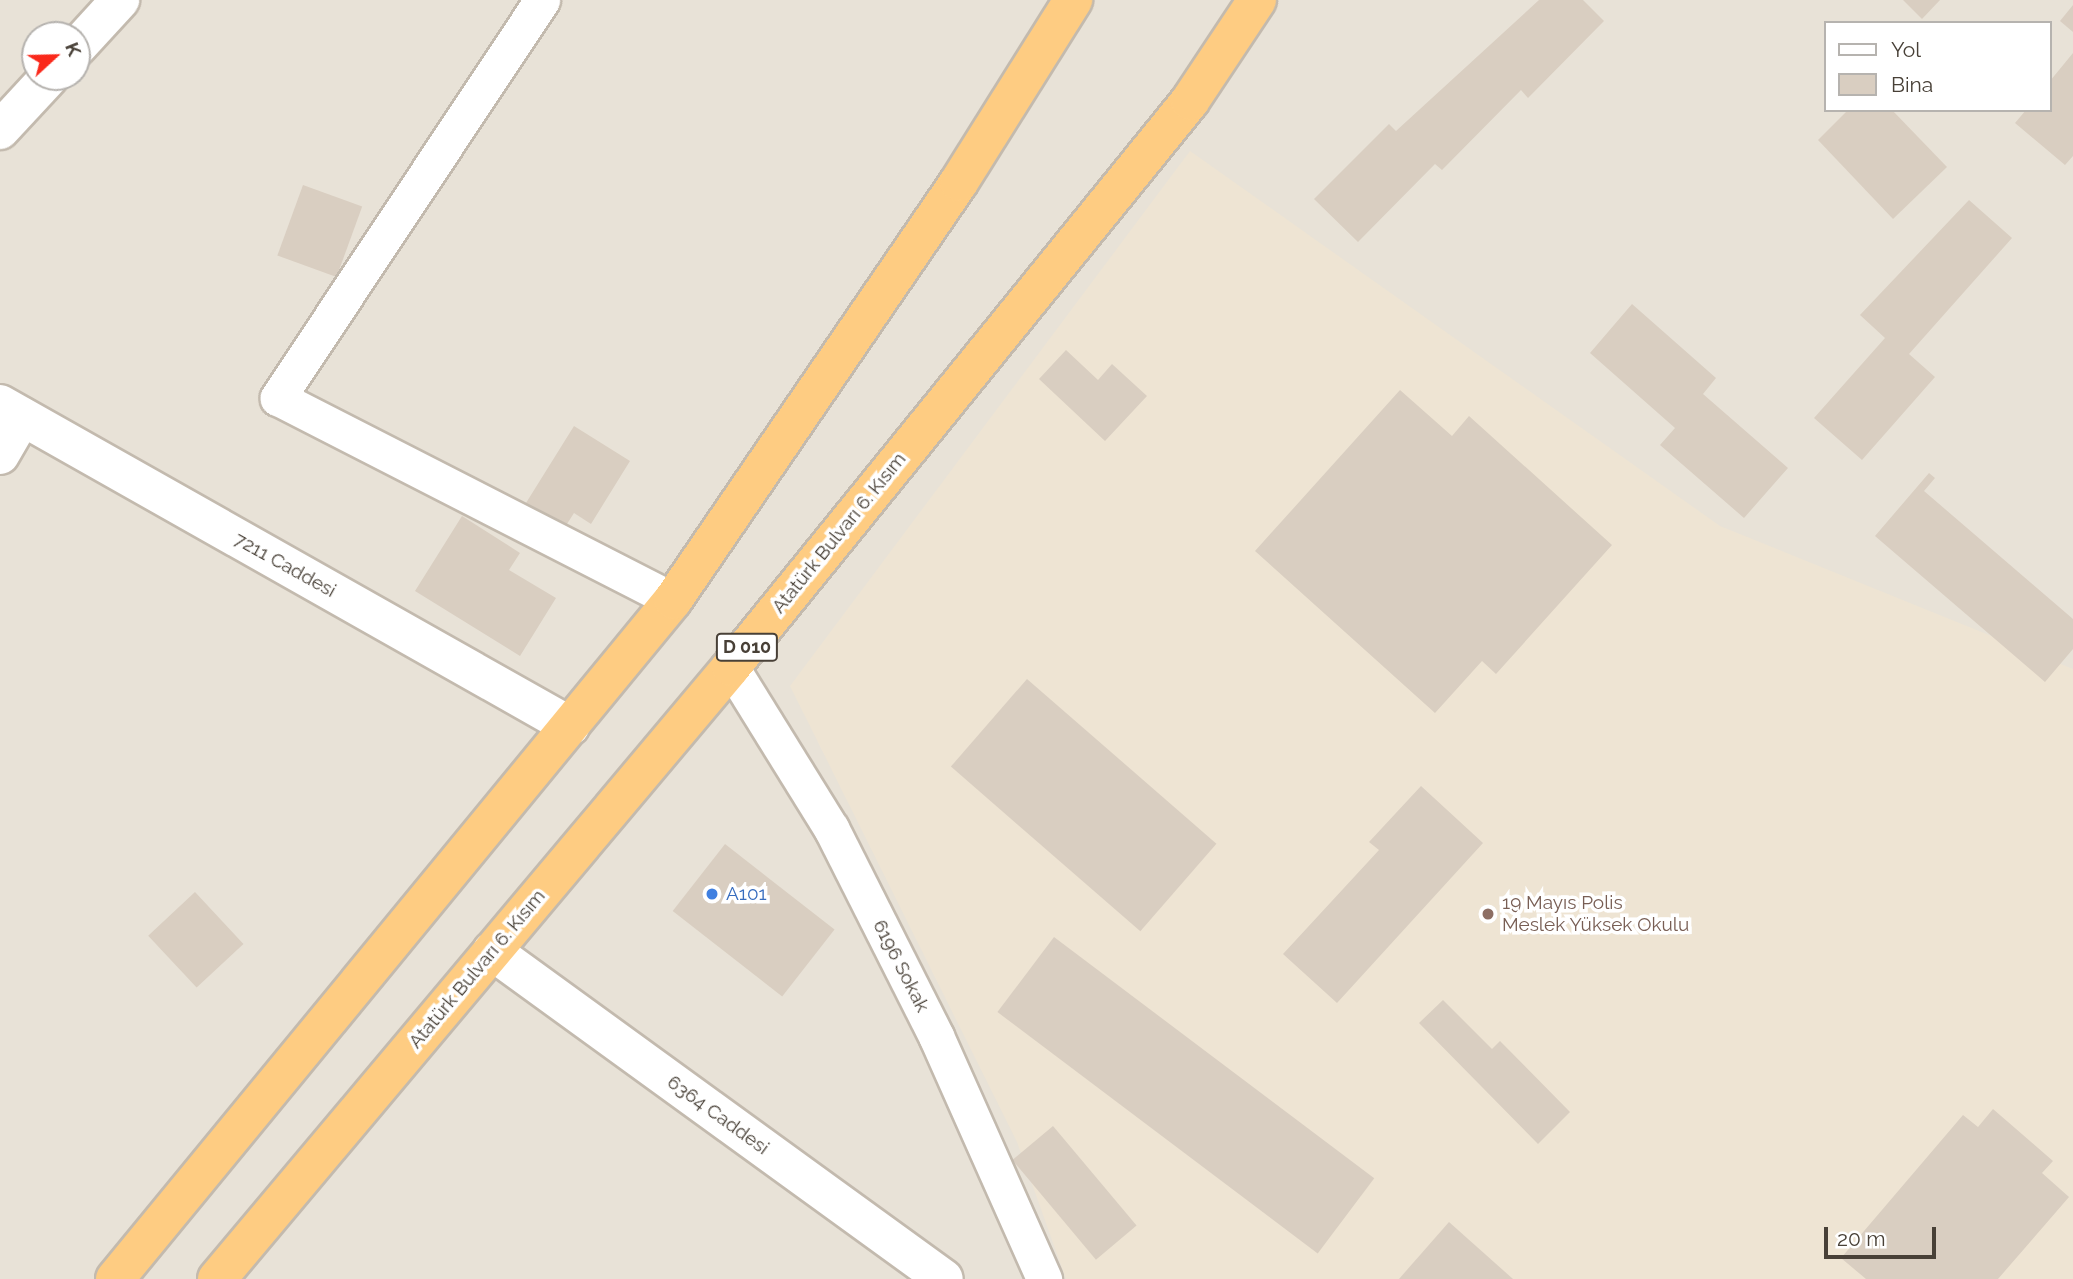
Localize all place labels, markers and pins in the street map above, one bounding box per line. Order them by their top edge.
place label: A101 [726,883,767,905]
marker: A101 [704,886,720,902]
place label: 19 Mayıs Polis Meslek Yüksek Okulu [1502,892,1690,936]
marker: 19 Mayıs Polis Meslek Yüksek Okulu [1480,906,1496,922]

